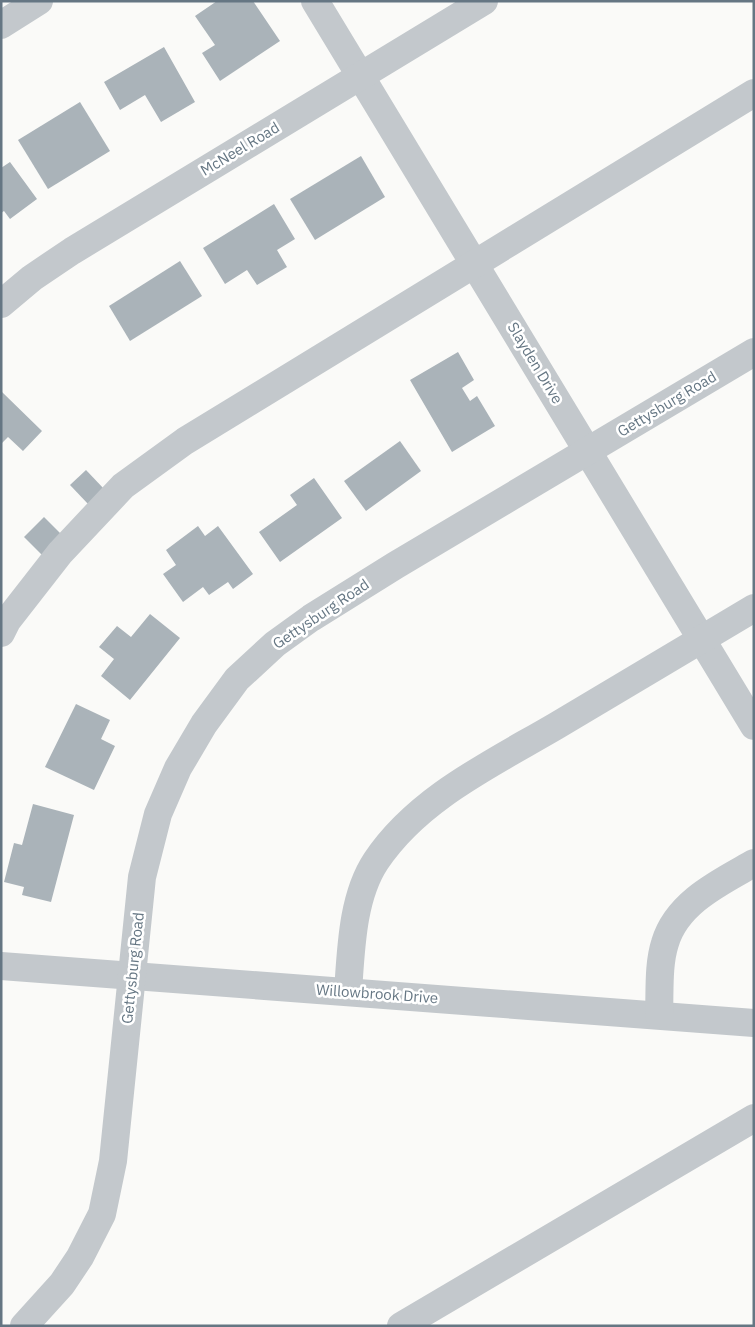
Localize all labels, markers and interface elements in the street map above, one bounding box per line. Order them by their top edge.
street label: McNeel Road [197,118,283,180]
street label: Slayden Drive [504,318,567,407]
street label: Gettysburg Road [614,367,720,441]
street label: Gettysburg Road [269,574,373,653]
street label: Gettysburg Road [117,911,148,1025]
street label: Willowbrook Drive [315,980,439,1007]

